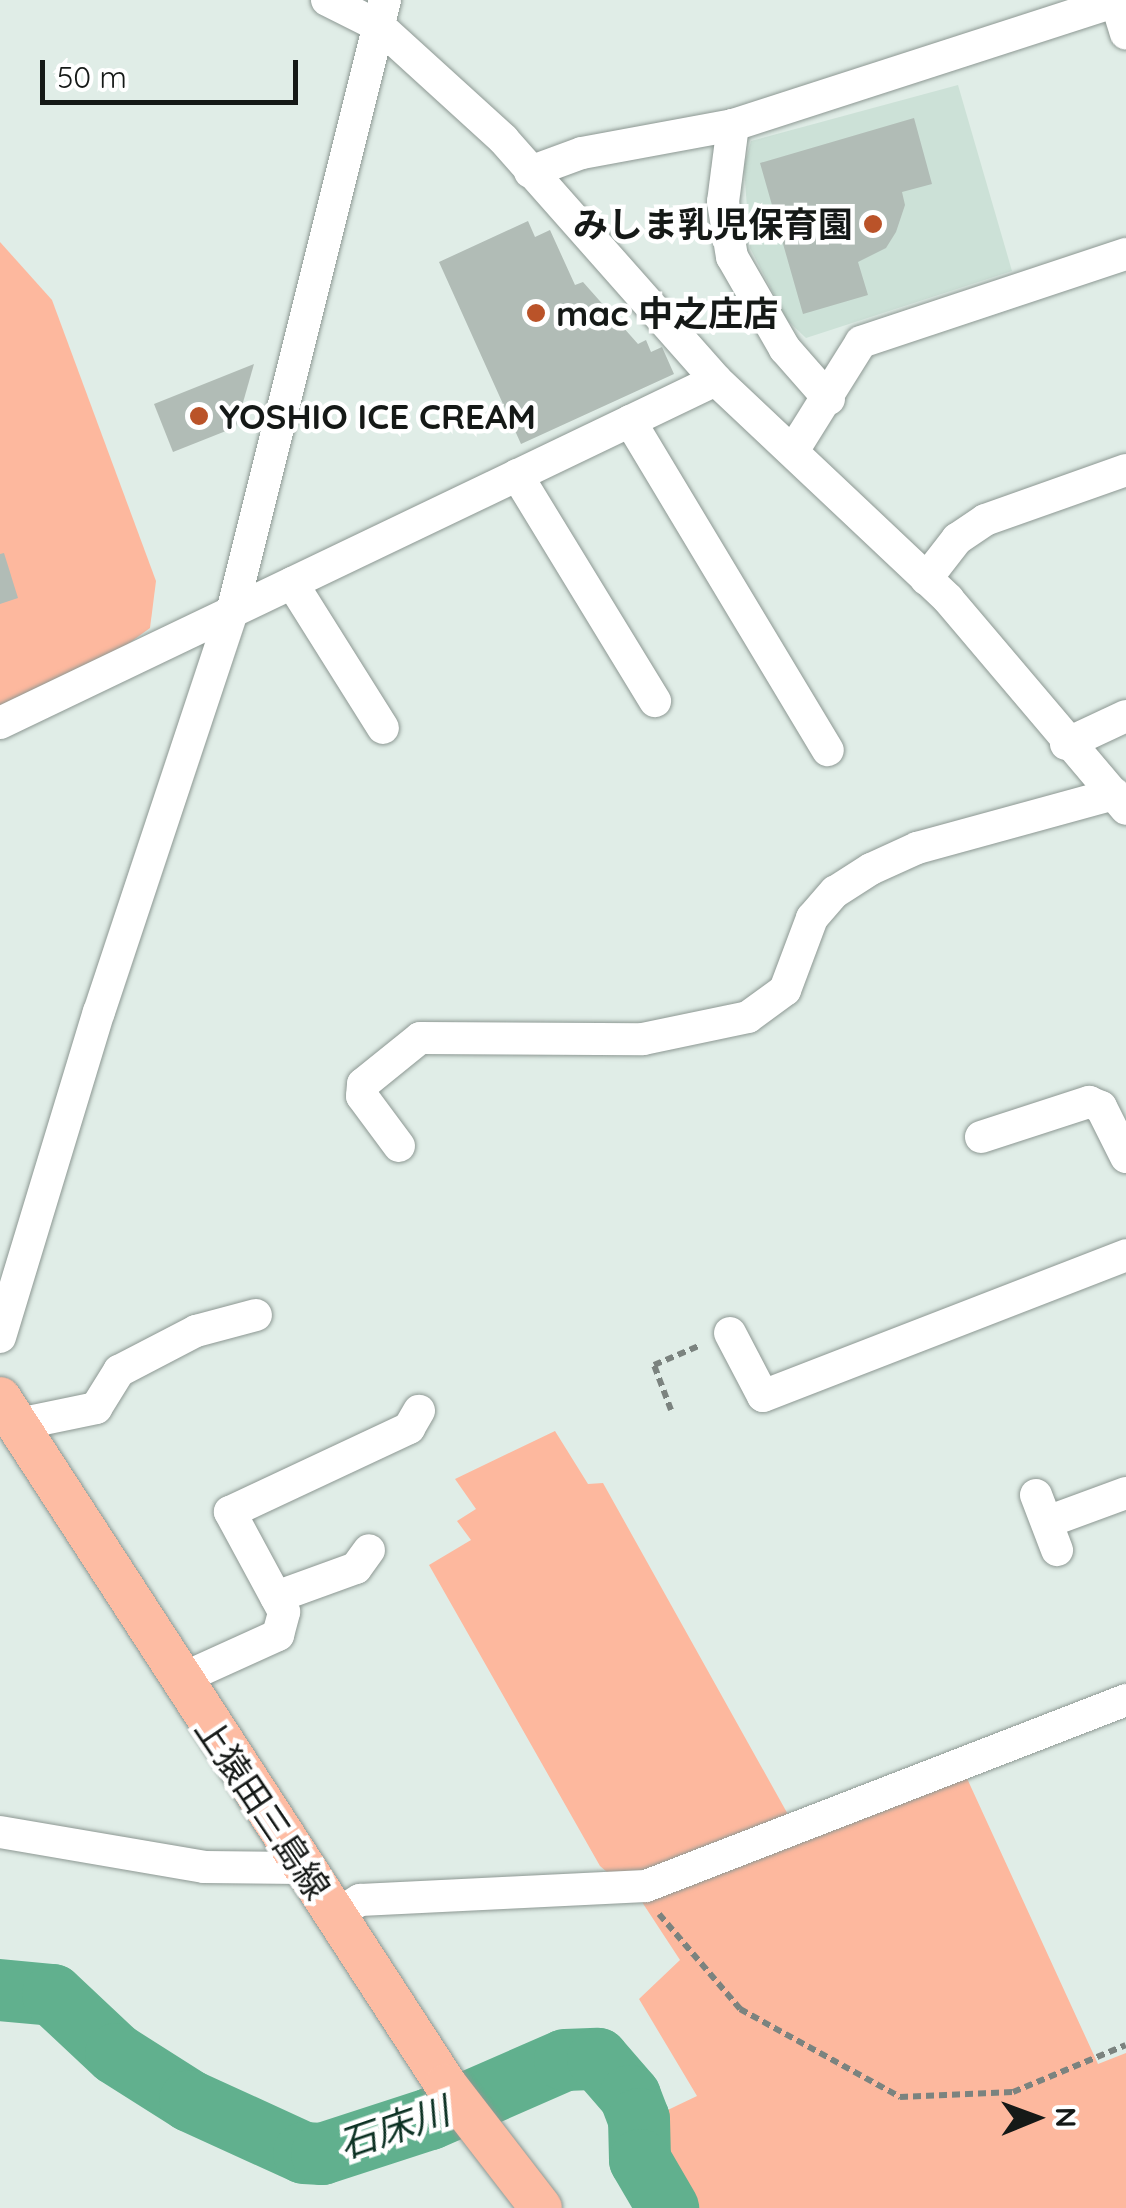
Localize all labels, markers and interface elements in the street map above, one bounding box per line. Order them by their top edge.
scale bar [45,40,302,102]
text: 50 m [57,58,127,96]
place label: みしま乳児保育園 [573,203,853,245]
marker: みしま乳児保育園 [862,213,884,235]
place label: mac 中之庄店 [556,292,778,334]
marker: mac 中之庄店 [525,302,547,324]
place label: YOSHIO ICE CREAM [219,395,536,437]
marker: YOSHIO ICE CREAM [188,405,210,427]
street label: 上猿田三島線 [187,1709,339,1907]
north arrow [986,2068,1086,2168]
water label: 石床川 [333,2088,455,2168]
text: N [1049,2107,1084,2128]

